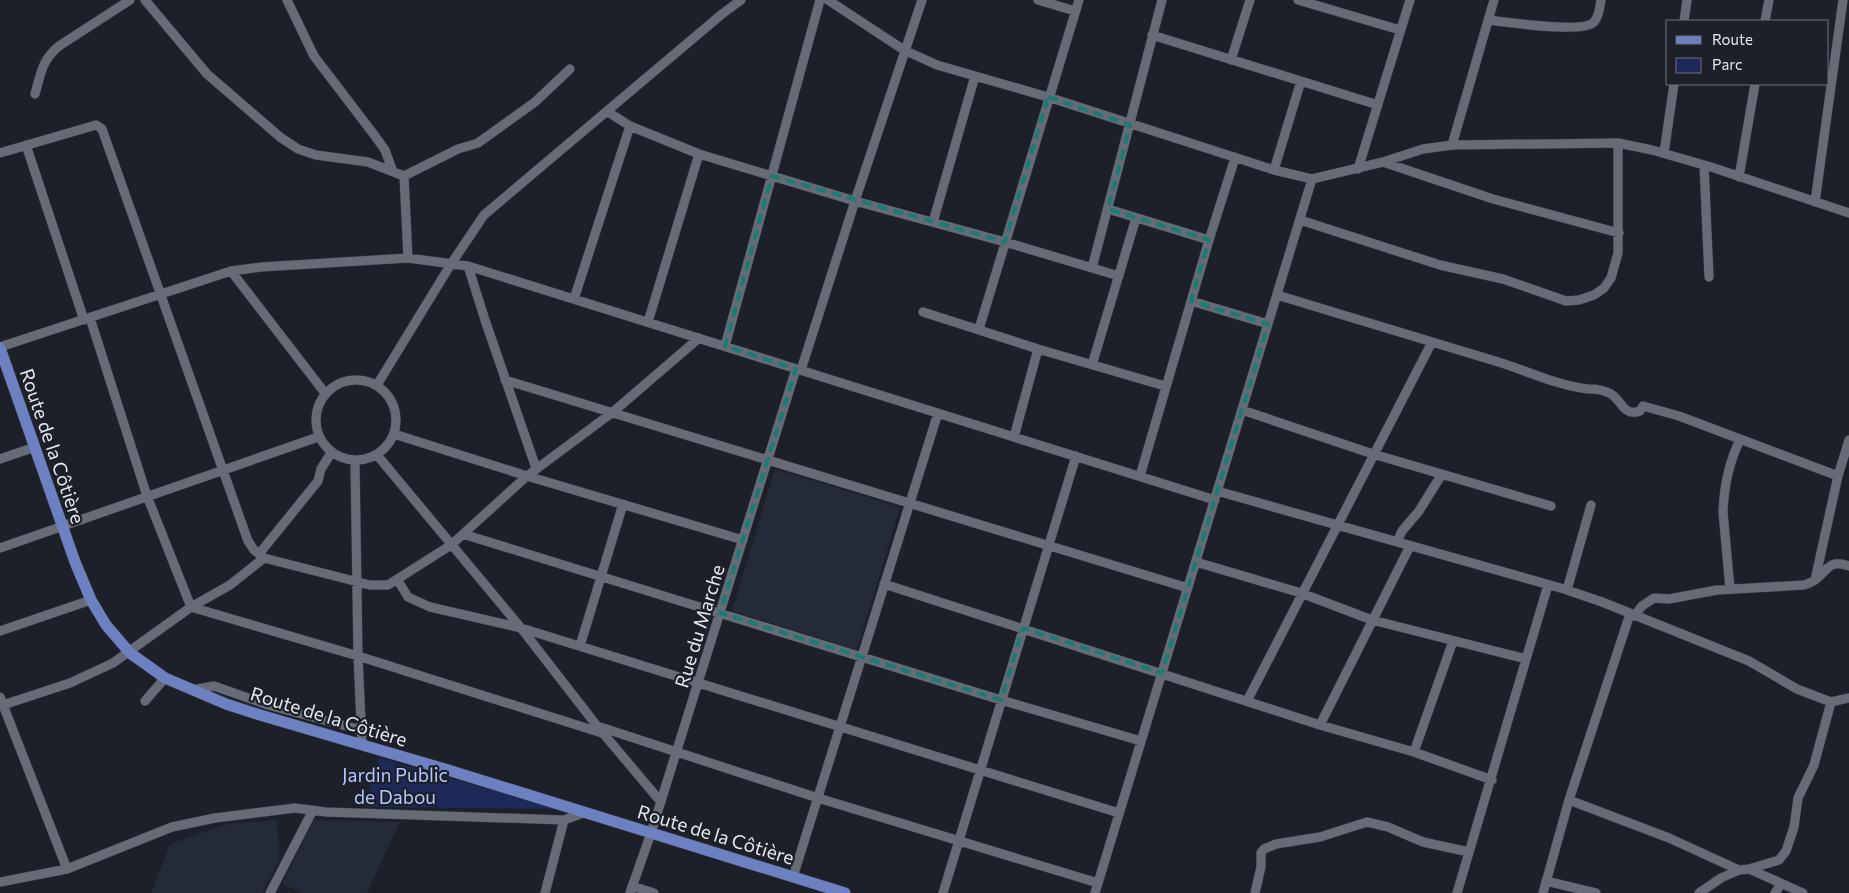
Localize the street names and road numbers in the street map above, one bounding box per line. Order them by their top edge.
street label: Route de la Côtière [16,365,90,527]
street label: Rue du Marche [669,562,729,690]
street label: Route de la Côtière [248,681,410,751]
street label: Route de la Côtière [635,799,797,869]

